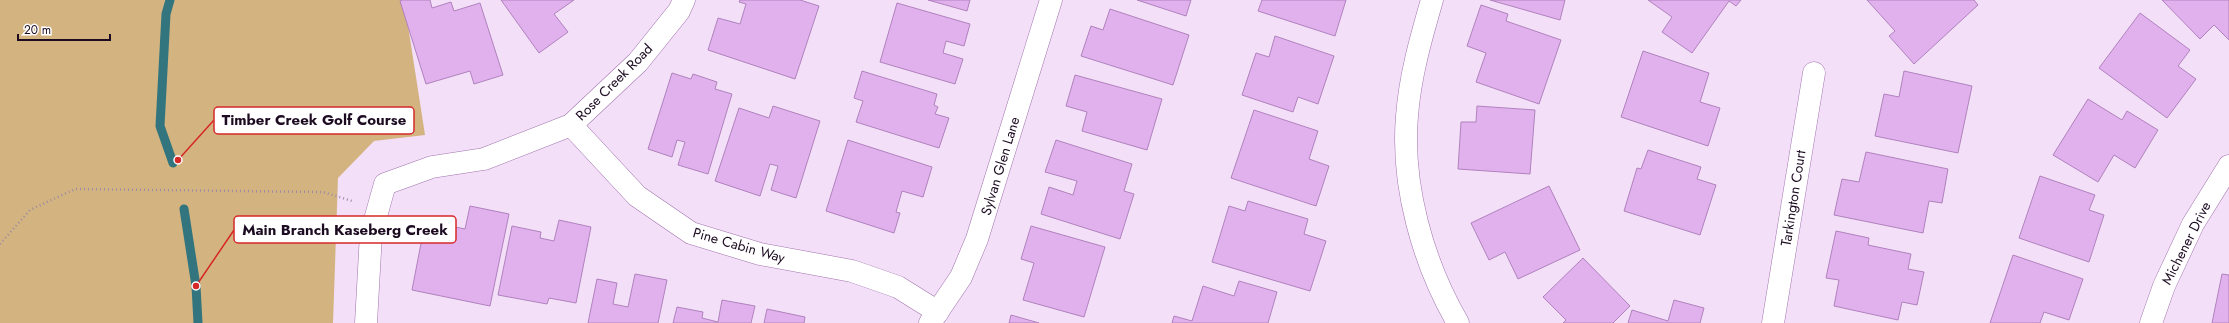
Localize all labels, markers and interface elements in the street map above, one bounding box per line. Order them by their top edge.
scale bar [18,16,110,42]
text: 20 m [24,21,51,39]
street label: Rose Creek Road [571,39,657,125]
callout: Timber Creek Golf Course [214,107,414,134]
text: Timber Creek Golf Course [222,109,407,131]
street label: Sylvan Glen Lane [976,114,1024,218]
street label: Tarkington Court [1776,148,1811,248]
street label: Michener Drive [2156,198,2216,288]
callout: Main Branch Kaseberg Creek [234,216,456,243]
text: Main Branch Kaseberg Creek [242,219,448,241]
street label: Pine Cabin Way [691,222,788,268]

